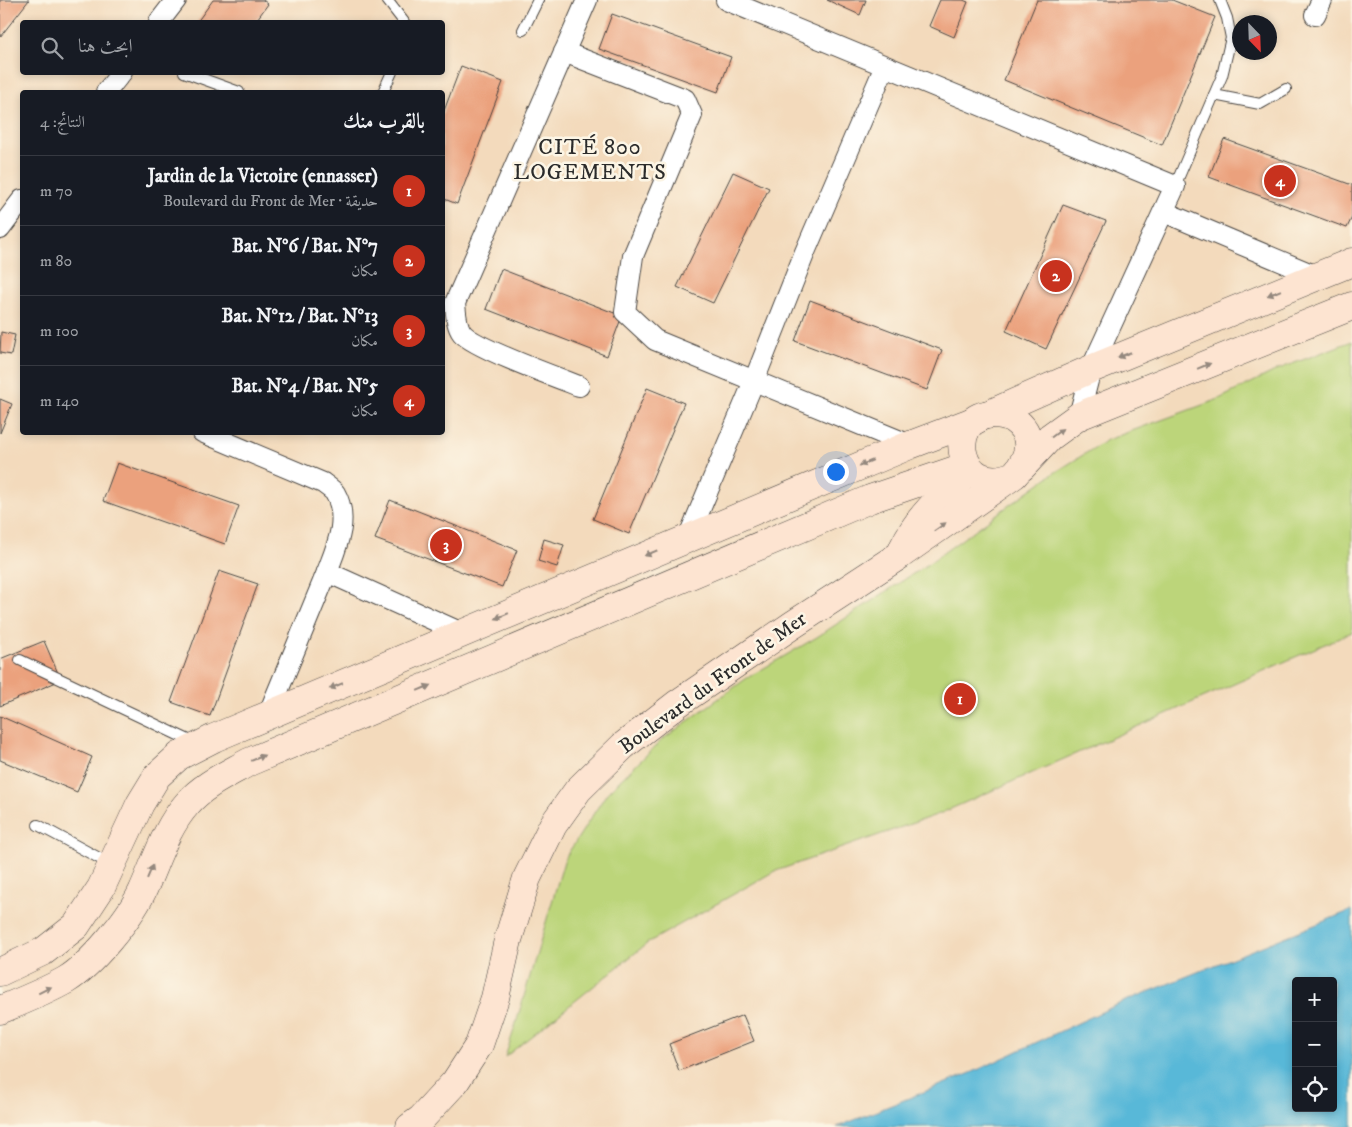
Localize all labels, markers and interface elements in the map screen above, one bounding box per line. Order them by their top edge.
north arrow [1232,15,1277,60]
search box [20,20,445,75]
icon: search [38,34,66,62]
text: ابحث هنا [78,35,133,58]
text: بالقرب منك [343,109,425,135]
text: النتائج: 4 [40,112,85,132]
district label: CITÉ 800 LOGEMENTS [513,134,667,186]
pin: 4 [1264,162,1296,200]
text: Jardin de la Victoire (ennasser) [148,165,378,188]
text: 70 m [40,181,73,201]
text: 1 [406,181,412,201]
text: حديقة · Boulevard du Front de Mer [163,191,378,211]
text: Bat. N°6 / Bat. N°7 [232,235,378,258]
text: 80 m [40,251,72,271]
text: 2 [405,251,413,271]
pin: 2 [1040,257,1072,295]
text: مكان [351,261,378,281]
one-way arrow [1267,290,1282,298]
text: Bat. N°12 / Bat. N°13 [221,305,378,328]
text: 100 m [40,321,79,341]
text: 3 [406,321,412,341]
text: مكان [351,331,378,351]
one-way arrow [1116,351,1131,359]
one-way arrow [1197,362,1212,370]
text: Bat. N°4 / Bat. N°5 [231,375,378,398]
text: 140 m [40,391,79,411]
text: 4 [404,391,414,411]
text: مكان [351,401,378,421]
one-way arrow [1050,427,1063,438]
your location [823,459,849,485]
one-way arrow [859,460,873,468]
one-way arrow [933,522,947,532]
pin: 3 [430,526,462,564]
one-way arrow [644,550,658,558]
street label: Boulevard du Front de Mer [614,606,812,760]
one-way arrow [495,613,509,621]
pin: 1 [944,680,976,718]
one-way arrow [329,683,343,691]
one-way arrow [417,684,431,692]
one-way arrow [251,754,265,762]
one-way arrow [147,865,155,879]
map controls [1292,977,1337,1112]
button: + [1292,977,1337,1022]
one-way arrow [37,986,52,995]
button: − [1292,1022,1337,1067]
button: locate [1292,1067,1337,1112]

